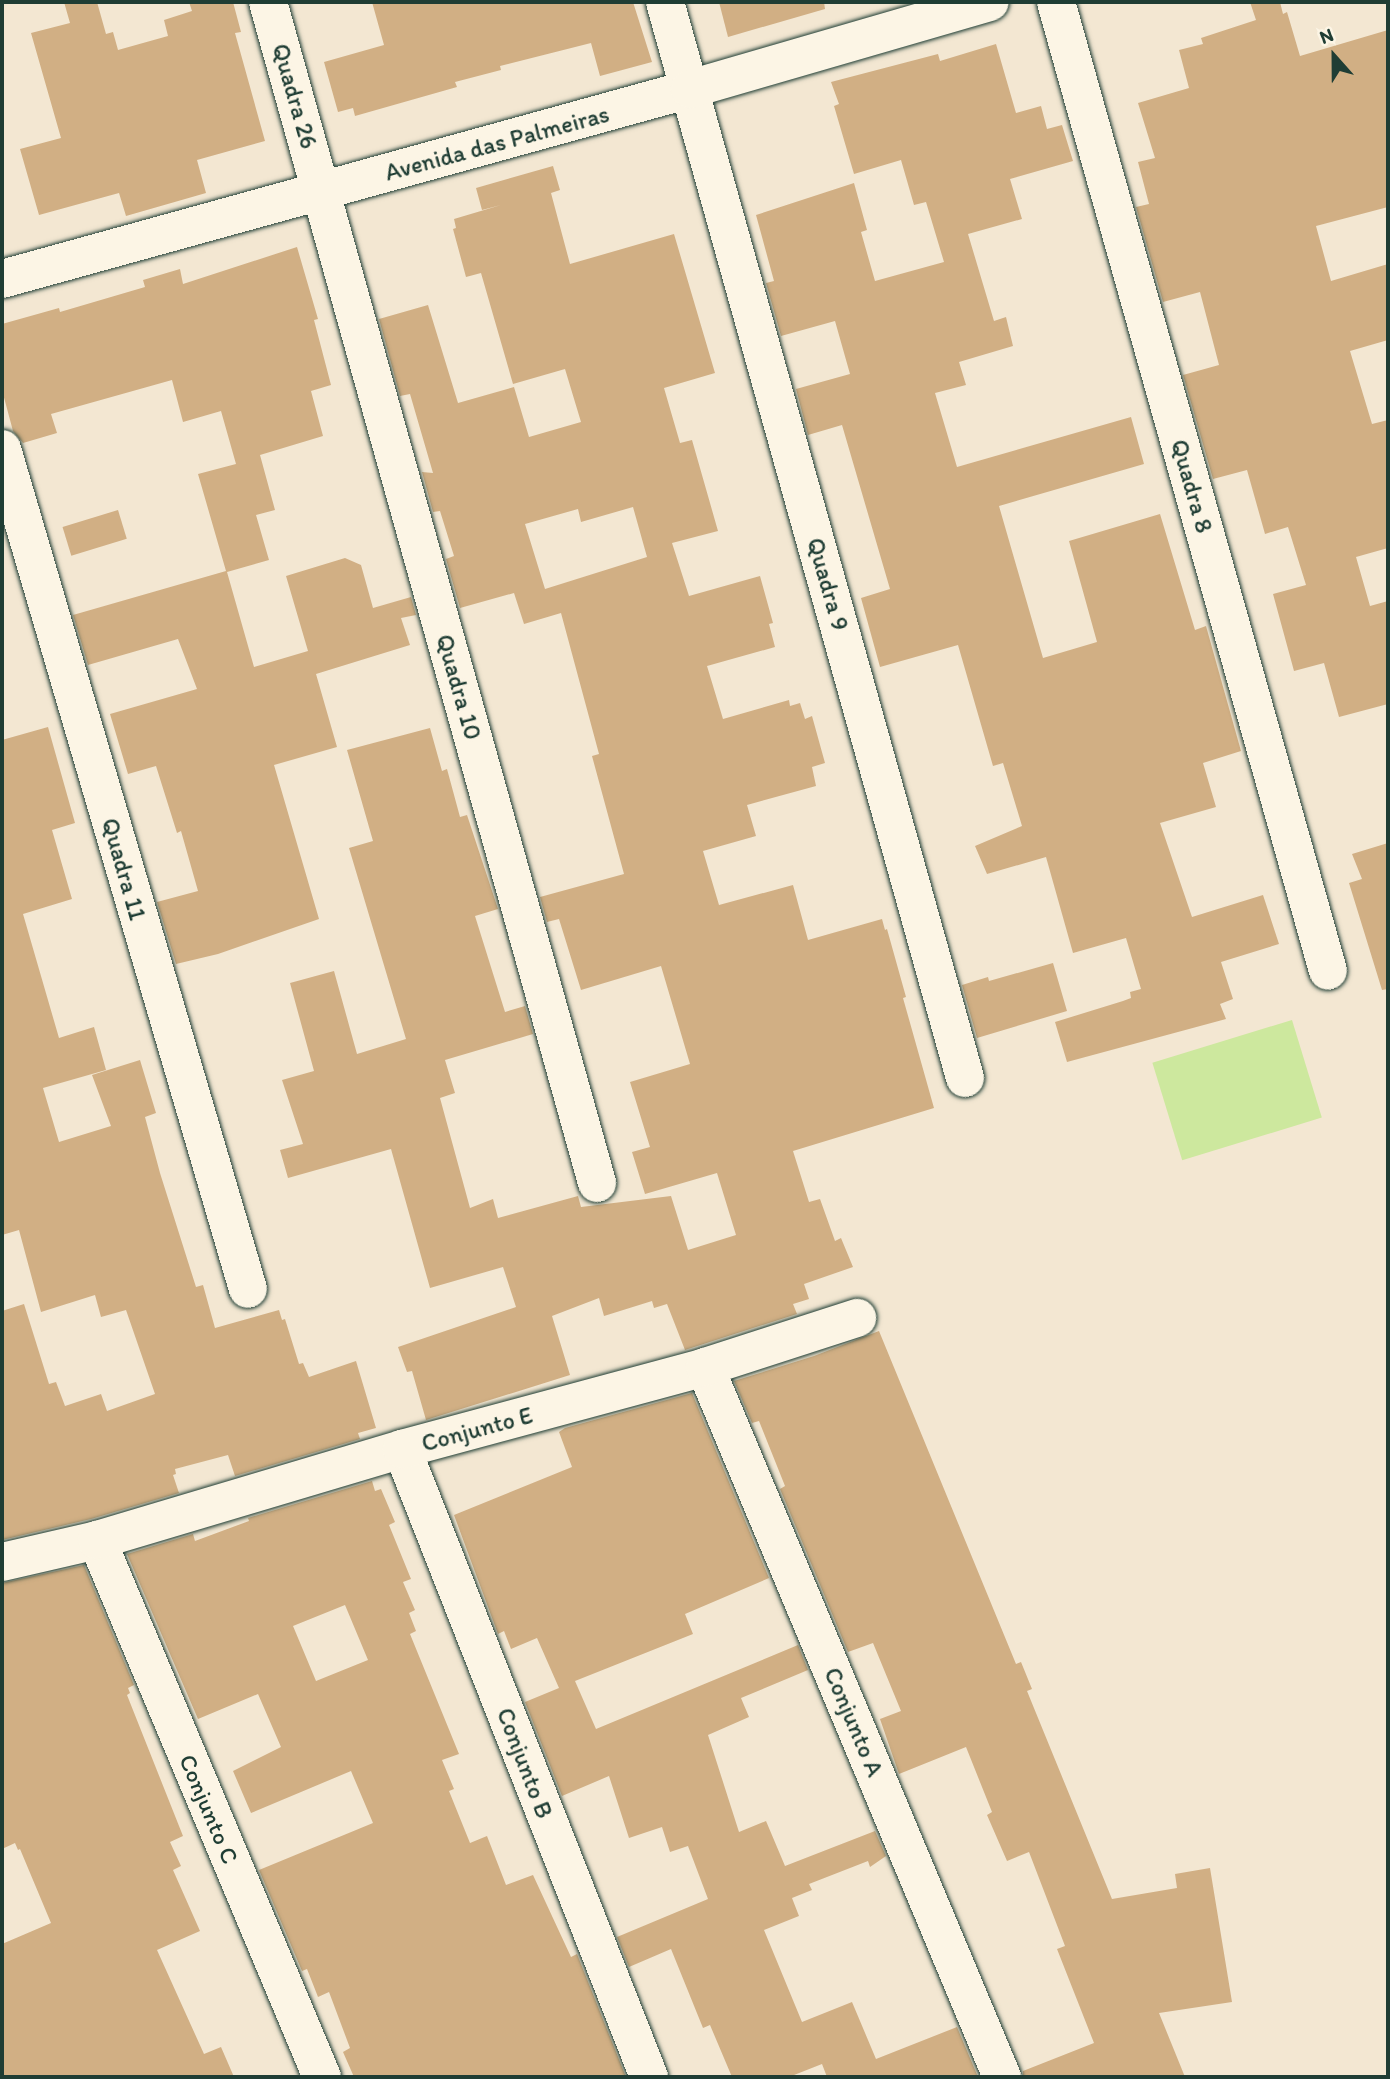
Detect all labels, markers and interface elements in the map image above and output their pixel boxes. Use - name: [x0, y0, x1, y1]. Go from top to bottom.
- north arrow: [1299, 21, 1369, 91]
- text: N: [1316, 23, 1336, 49]
- street label: Quadra 26: [266, 40, 324, 152]
- street label: Avenida das Palmeiras: [382, 99, 612, 187]
- street label: Quadra 8: [1165, 436, 1219, 536]
- street label: Quadra 9: [801, 534, 855, 634]
- street label: Quadra 10: [430, 631, 488, 743]
- street label: Quadra 11: [96, 815, 152, 923]
- street label: Conjunto E: [418, 1400, 536, 1458]
- street label: Conjunto A: [818, 1663, 890, 1781]
- street label: Conjunto B: [491, 1704, 559, 1822]
- street label: Conjunto C: [173, 1750, 245, 1868]

